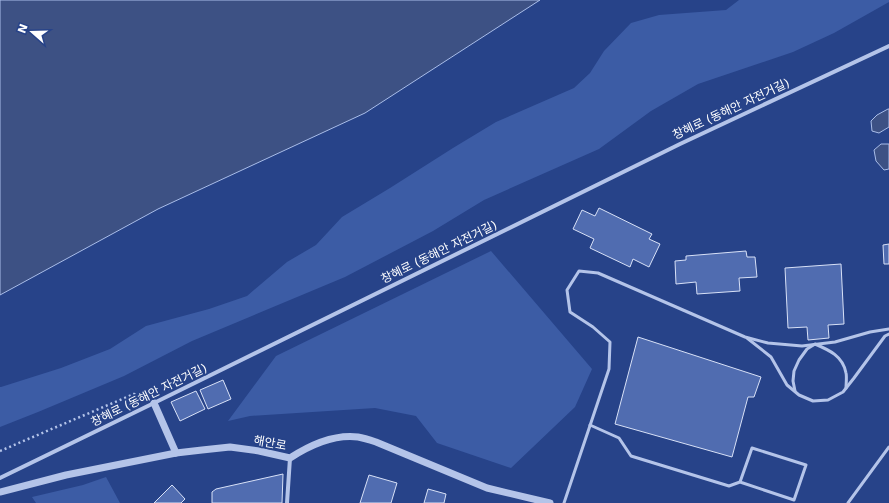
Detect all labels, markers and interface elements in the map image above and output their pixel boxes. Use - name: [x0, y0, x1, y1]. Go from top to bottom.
- north arrow: [12, 12, 52, 52]
- text: N: [15, 22, 31, 35]
- street label: 창혜로 (동해안 자전거길): [670, 76, 792, 142]
- street label: 창혜로 (동해안 자전거길): [379, 218, 499, 286]
- street label: 창혜로 (동해안 자전거길): [89, 361, 209, 429]
- street label: 해안로: [252, 433, 288, 453]

